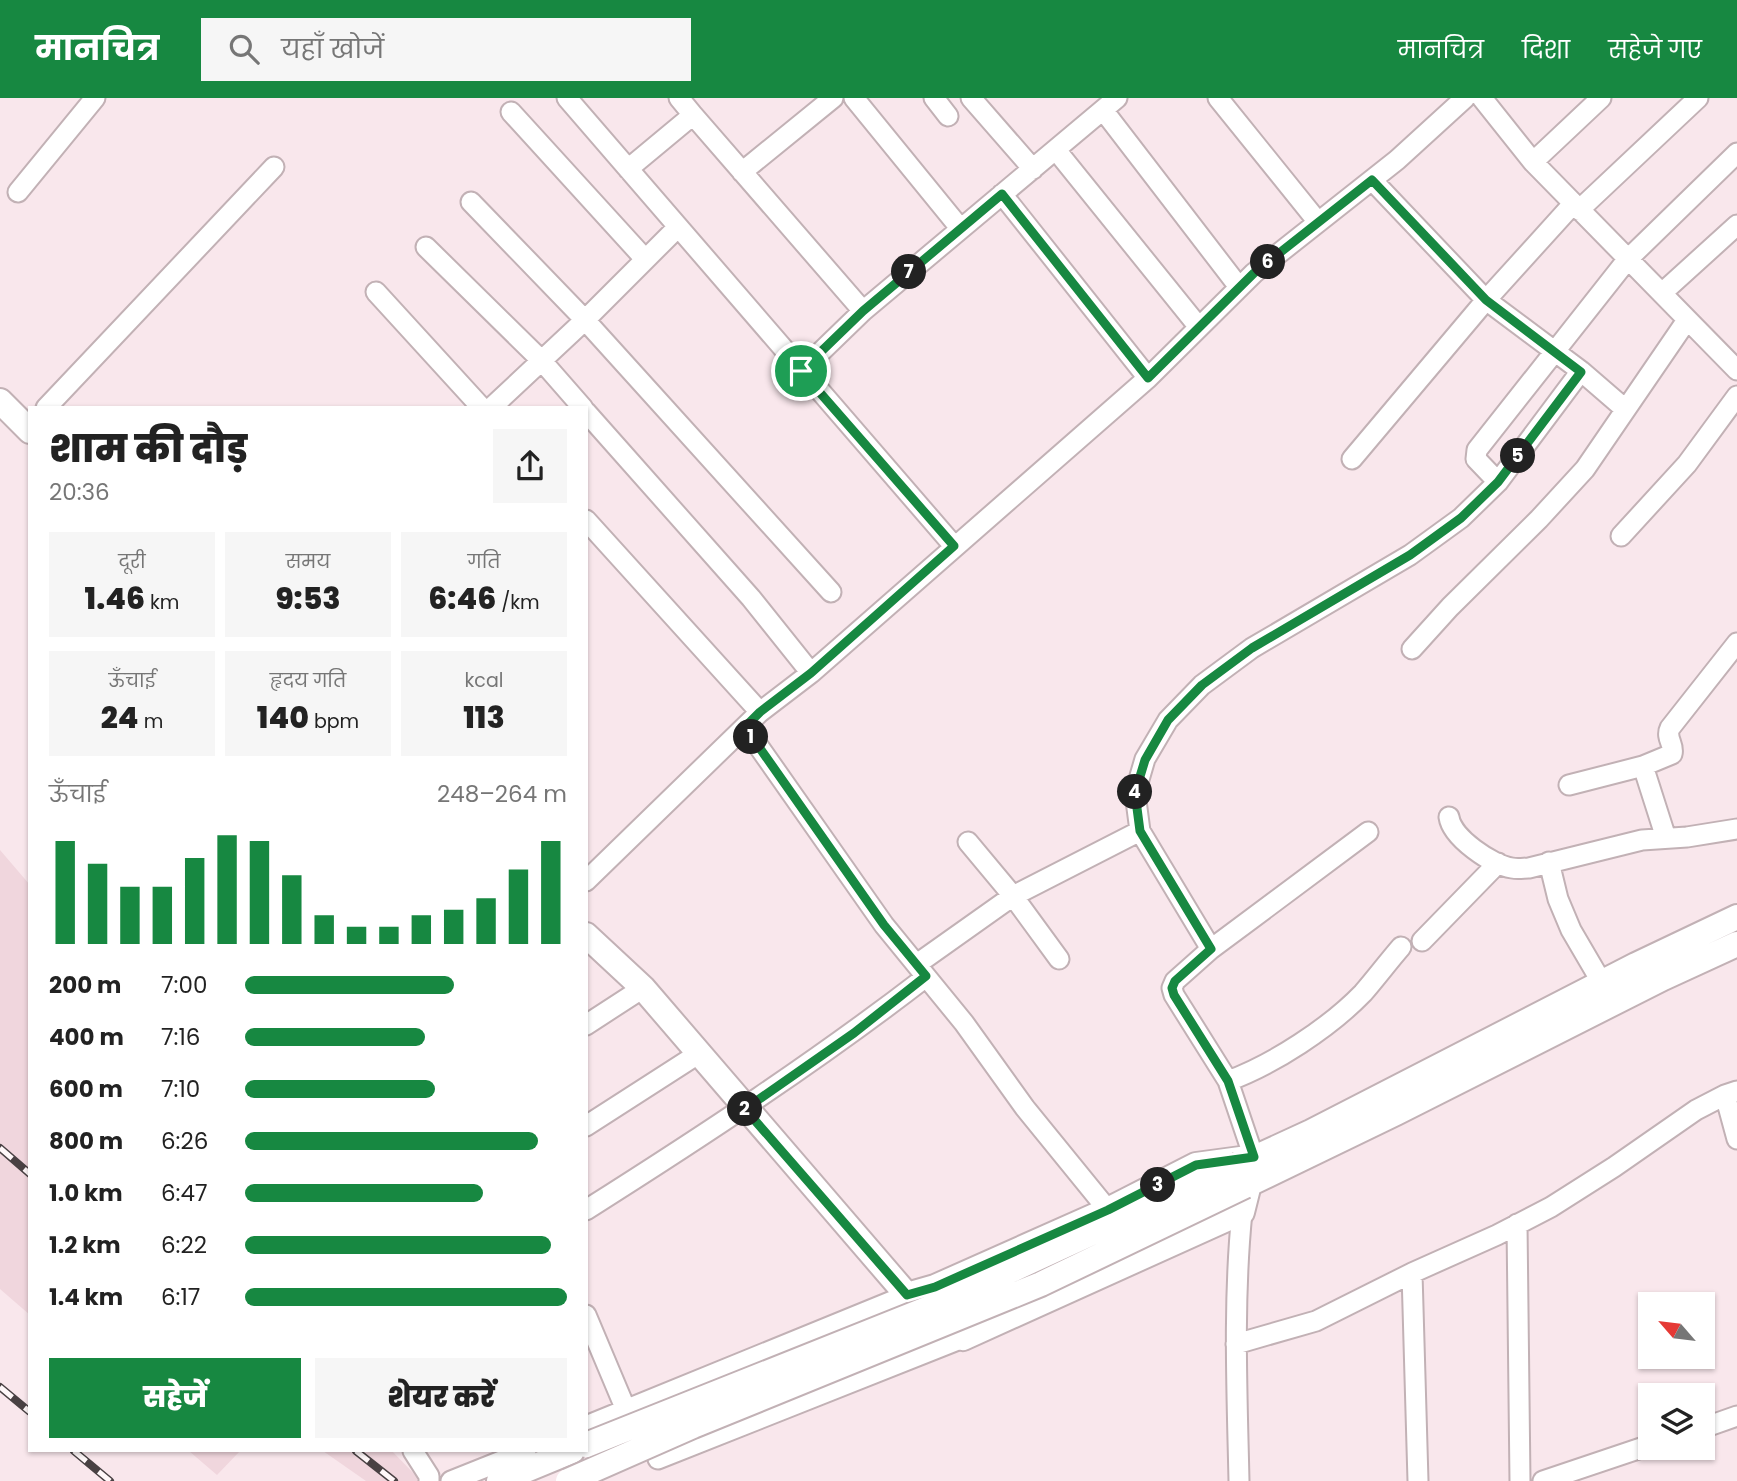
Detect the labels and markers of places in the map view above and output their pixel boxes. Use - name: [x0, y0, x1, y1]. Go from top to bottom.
- pin: 6: [1250, 244, 1286, 280]
- pin: 7: [892, 254, 926, 290]
- pin: [771, 341, 831, 401]
- pin: 5: [1500, 438, 1536, 474]
- pin: 1: [734, 720, 768, 754]
- pin: 4: [1118, 774, 1152, 810]
- pin: 2: [728, 1091, 762, 1126]
- pin: 3: [1140, 1168, 1176, 1202]

